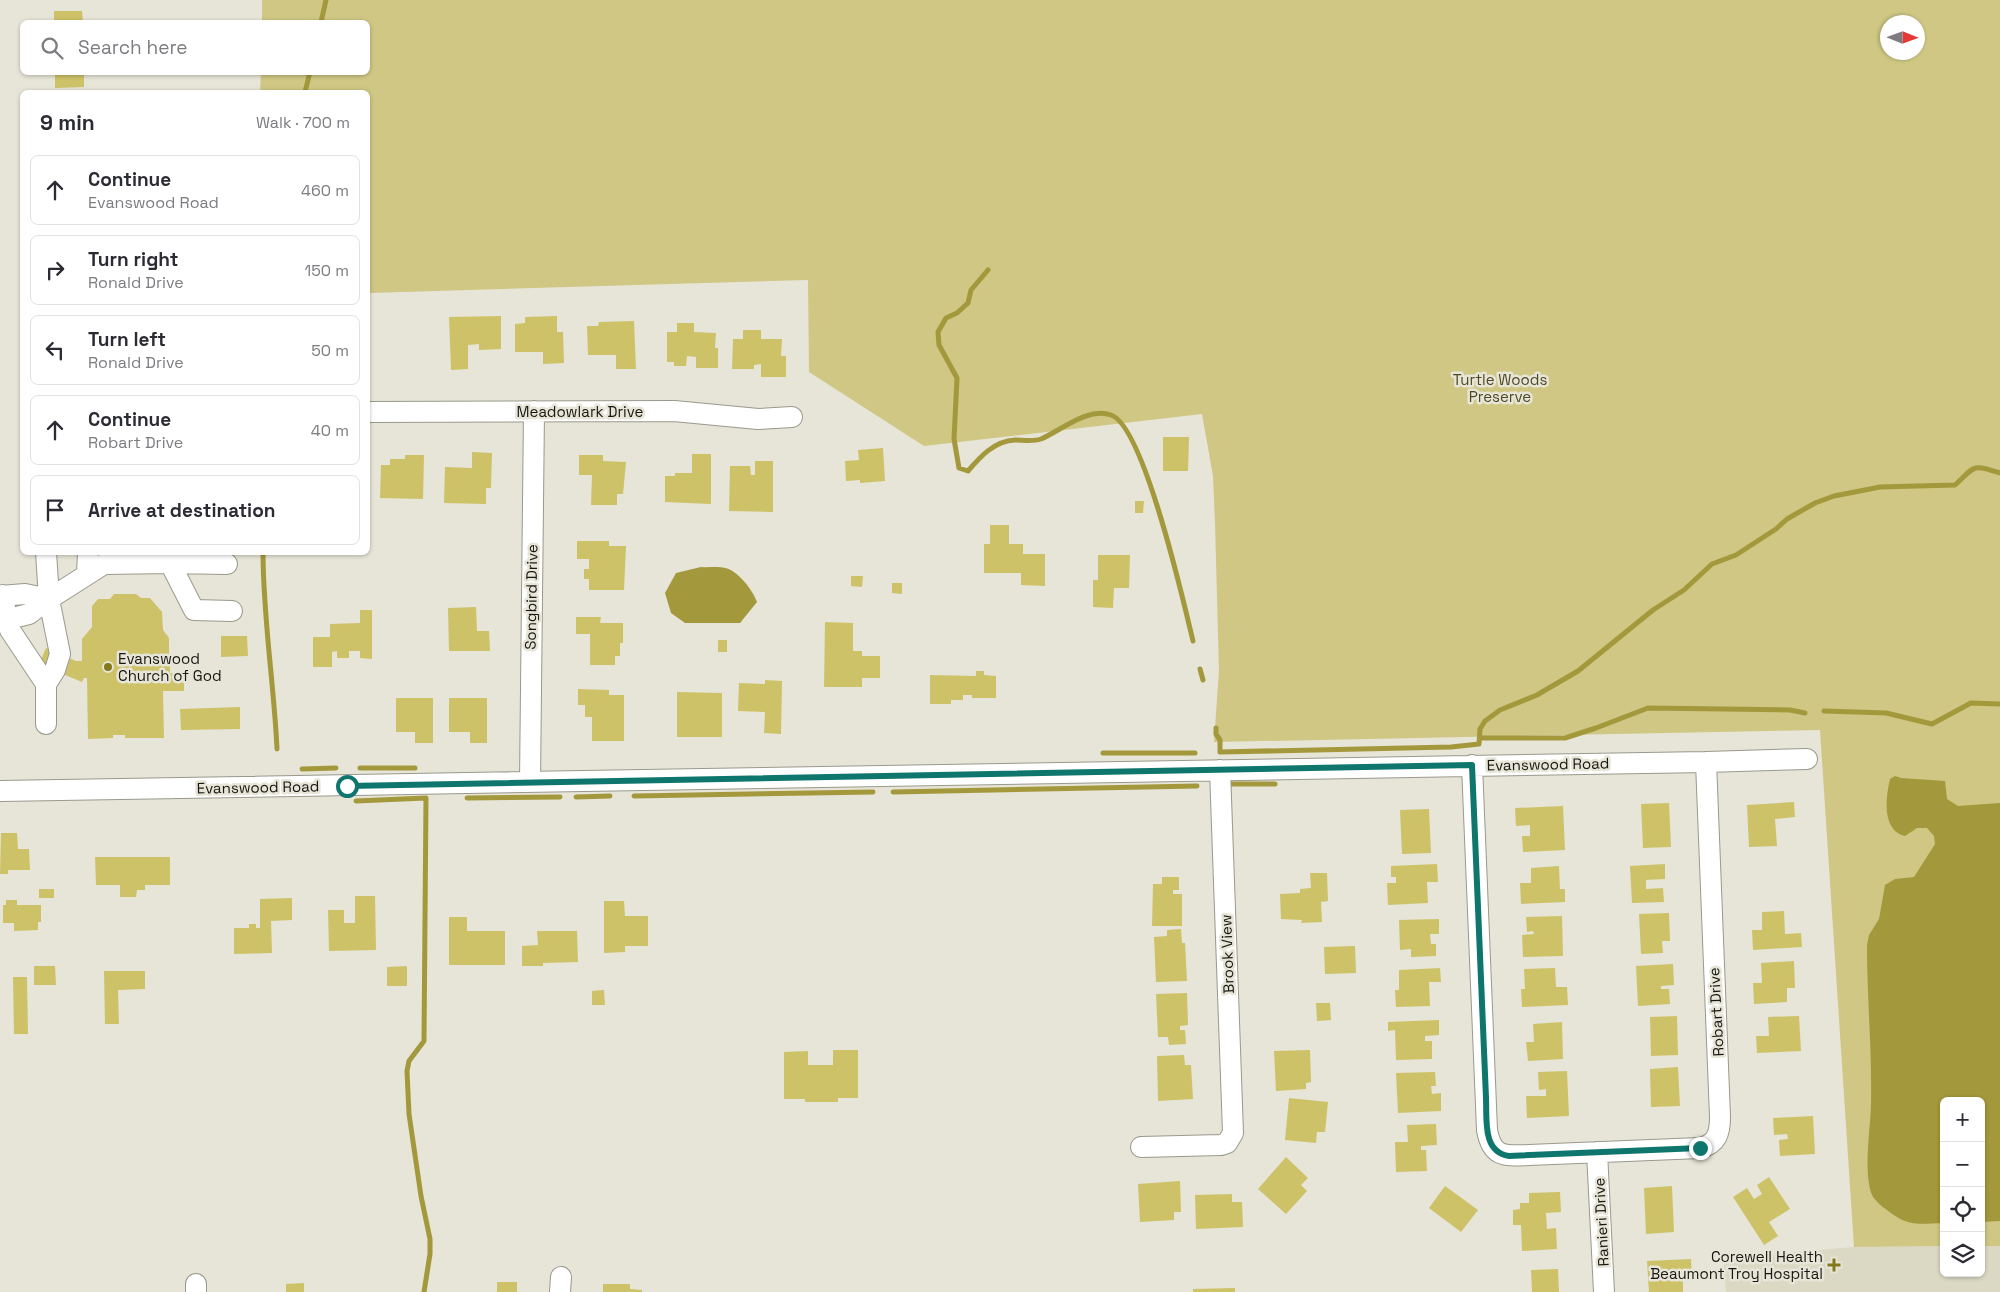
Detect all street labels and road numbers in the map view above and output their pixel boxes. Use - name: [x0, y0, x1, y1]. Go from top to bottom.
- street label: Meadowlark Drive: [517, 402, 644, 421]
- street label: Songbird Drive: [521, 544, 541, 650]
- street label: Evanswood Road: [1487, 753, 1609, 775]
- street label: Evanswood Road: [197, 776, 319, 798]
- street label: Brook View: [1216, 914, 1238, 994]
- street label: Robart Drive: [1704, 967, 1728, 1057]
- street label: Ranieri Drive: [1589, 1177, 1613, 1267]

